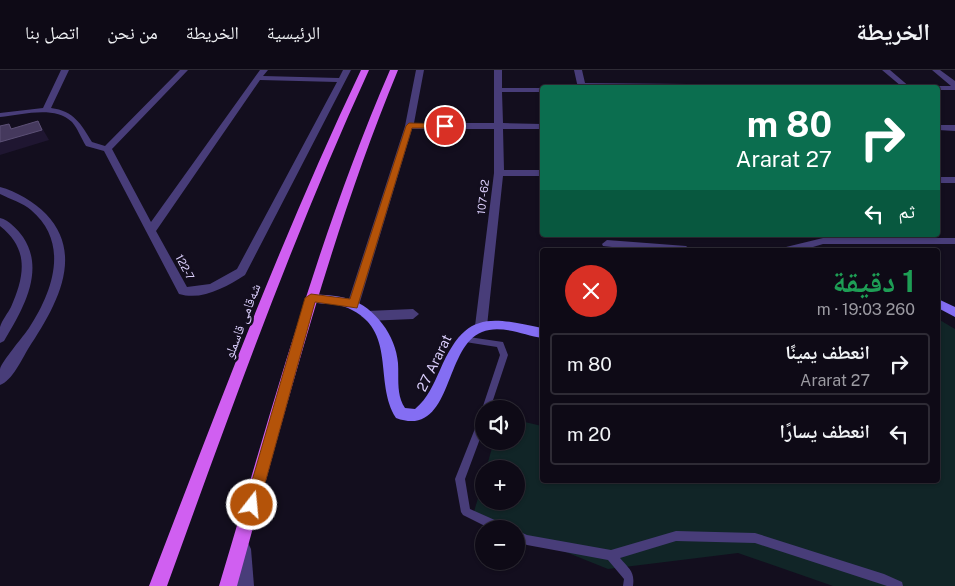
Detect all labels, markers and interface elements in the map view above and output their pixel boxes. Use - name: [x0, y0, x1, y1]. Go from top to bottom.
- text: الخريطة: [856, 17, 930, 45]
- text: اتصل بنا: [25, 22, 79, 43]
- text: من نحن: [107, 22, 158, 43]
- text: الخريطة: [186, 22, 239, 43]
- text: الرئيسية: [267, 22, 320, 43]
- text: 80 m: [747, 104, 832, 145]
- pin: [424, 105, 466, 147]
- icon: right: [850, 105, 915, 170]
- icon: arrive: [431, 112, 459, 140]
- text: 27 Ararat: [736, 146, 832, 172]
- street label: 107-62: [475, 178, 491, 215]
- icon: left: [860, 200, 888, 228]
- text: ثم: [898, 200, 915, 222]
- street label: 122-7: [173, 252, 197, 282]
- text: 1 دقيقة: [832, 263, 915, 299]
- button: close: [565, 265, 617, 317]
- street label: شەقامی قاسملو: [220, 281, 265, 361]
- text: 260 m · 19:03: [817, 300, 915, 319]
- street label: 27 Ararat: [413, 332, 455, 394]
- text: انعطف يمينًا: [785, 341, 870, 363]
- icon: right: [885, 350, 913, 378]
- text: 80 m: [567, 353, 612, 375]
- text: 27 Ararat: [800, 371, 870, 390]
- map controls: [475, 400, 525, 570]
- button: sound: [475, 400, 525, 450]
- text: انعطف يسارًا: [780, 420, 870, 442]
- icon: left: [885, 420, 913, 448]
- text: 20 m: [567, 423, 611, 445]
- button: +: [475, 460, 525, 510]
- position arrow: [225, 478, 277, 530]
- button: −: [475, 520, 525, 570]

